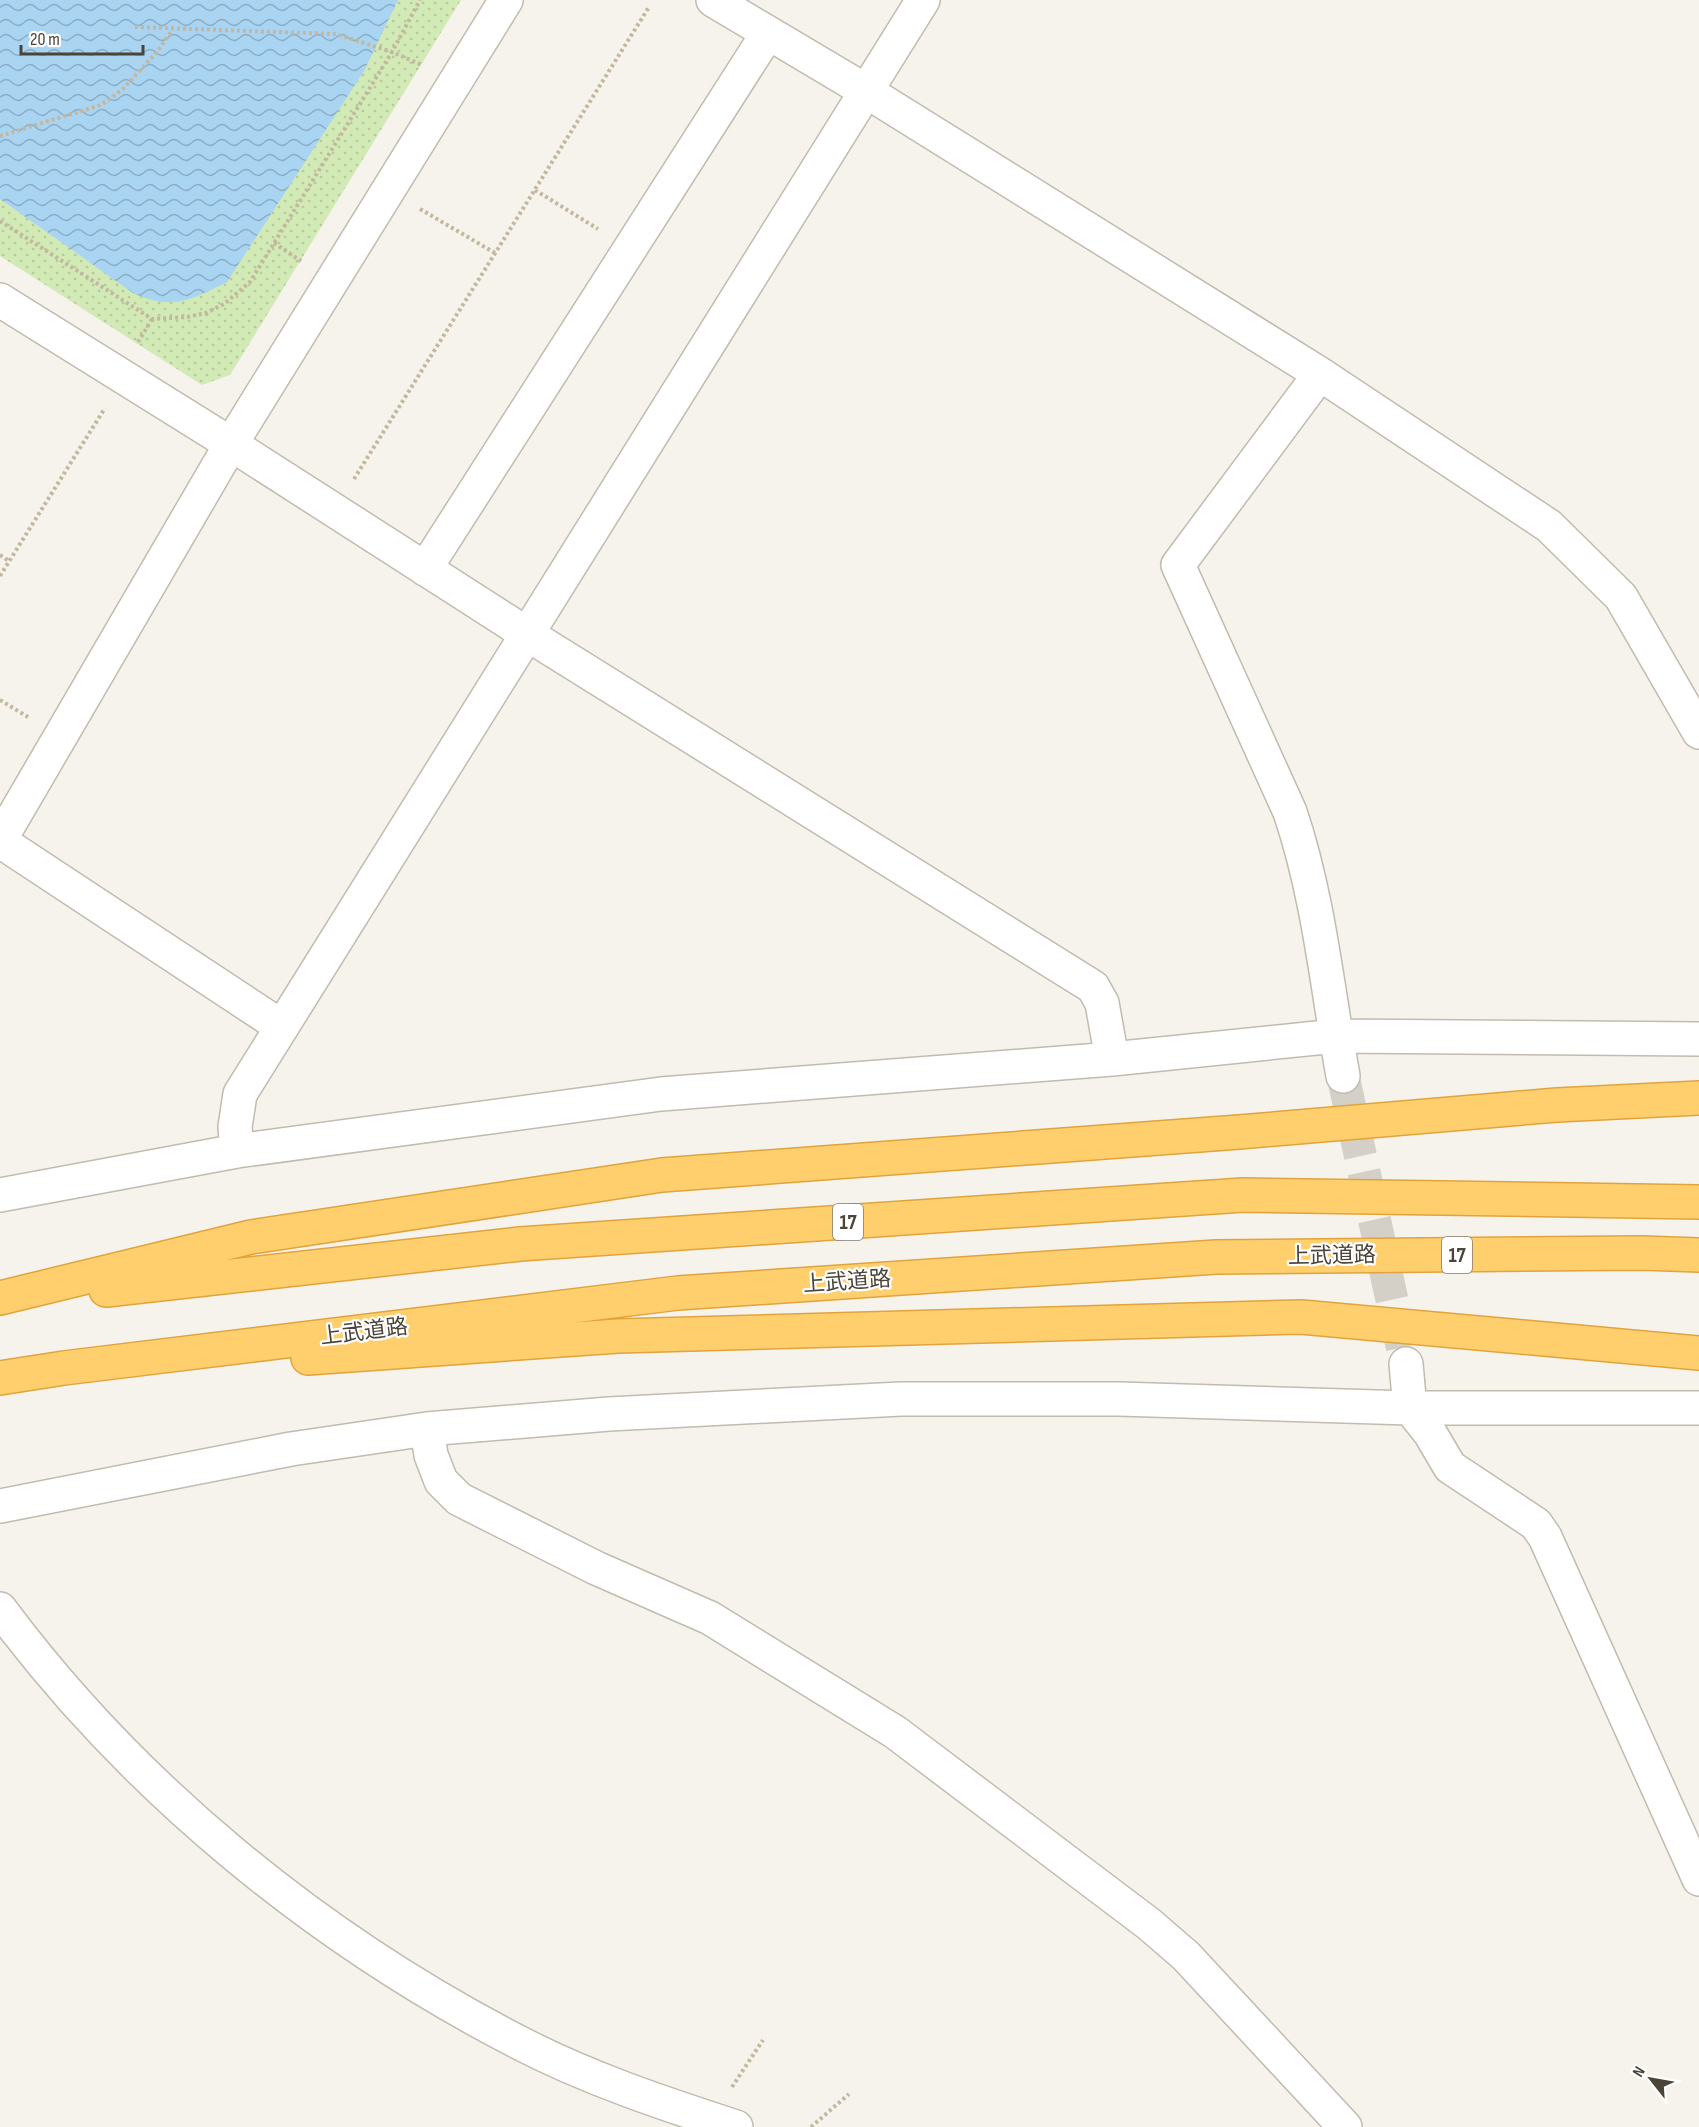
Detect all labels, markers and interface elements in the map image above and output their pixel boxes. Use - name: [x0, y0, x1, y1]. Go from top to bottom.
- scale bar: [21, 18, 142, 56]
- text: 20 m: [30, 29, 60, 50]
- road number: 17: [833, 1204, 863, 1240]
- road number: 17: [1442, 1237, 1472, 1273]
- street label: 上武道路: [1288, 1242, 1376, 1270]
- street label: 上武道路: [802, 1265, 892, 1299]
- street label: 上武道路: [319, 1313, 409, 1351]
- north arrow: [1621, 2049, 1681, 2109]
- text: N: [1629, 2063, 1650, 2081]

